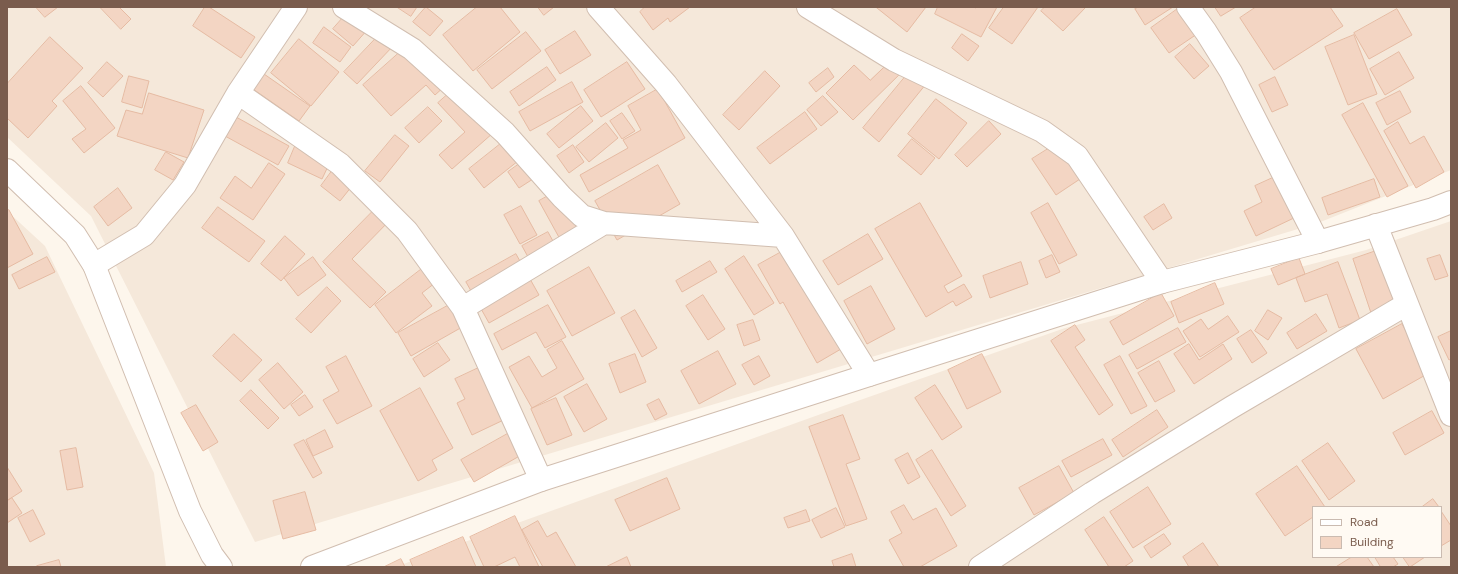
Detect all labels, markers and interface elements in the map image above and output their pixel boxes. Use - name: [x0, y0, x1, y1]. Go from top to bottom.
- legend: [1312, 506, 1442, 558]
- text: Road: [1350, 514, 1378, 530]
- text: Building: [1350, 534, 1394, 550]

